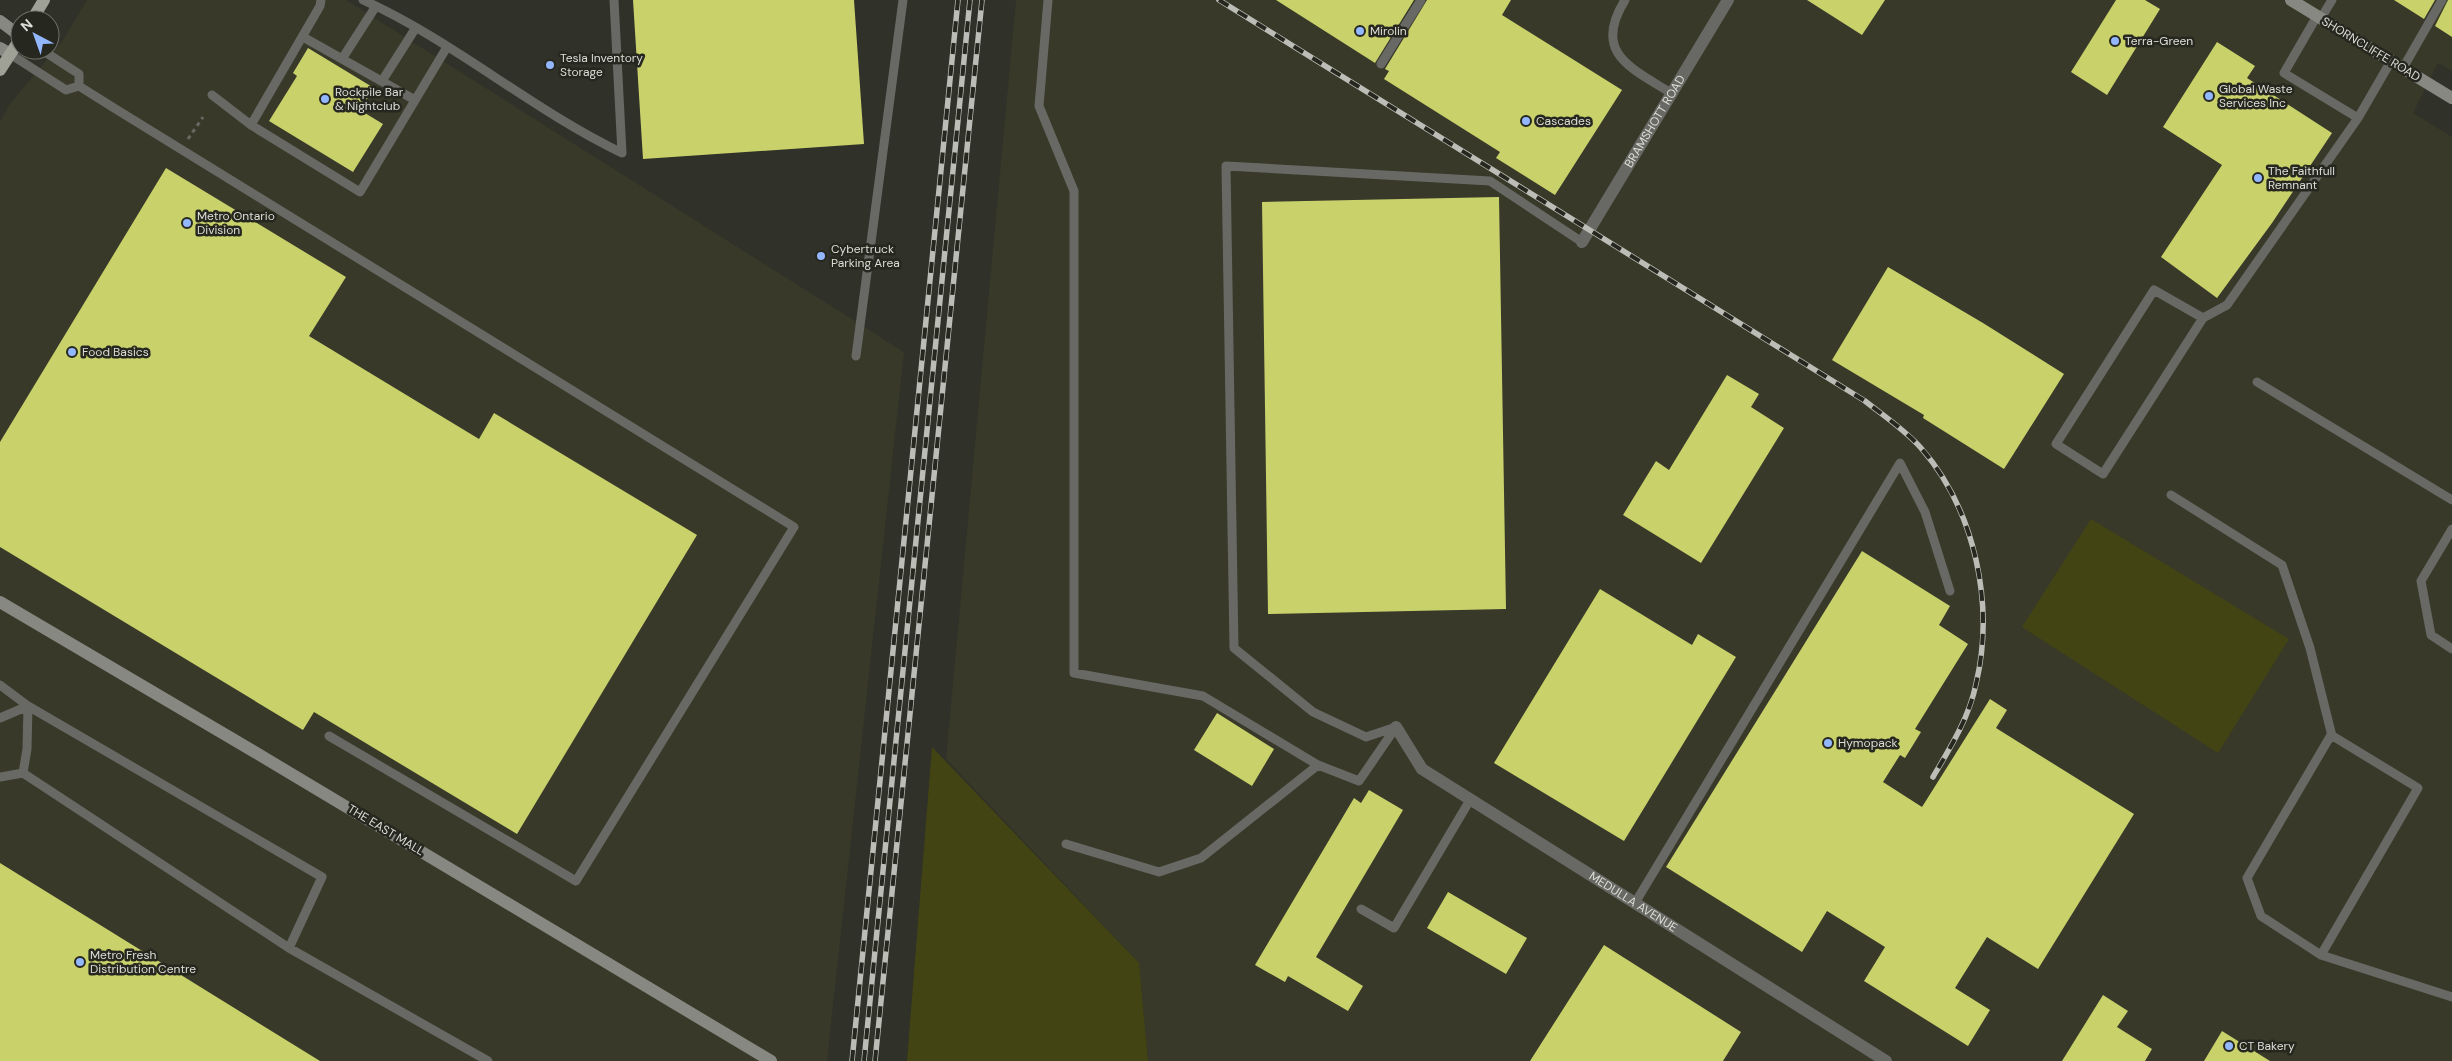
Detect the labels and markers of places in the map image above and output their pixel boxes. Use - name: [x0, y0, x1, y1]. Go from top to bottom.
- place label: Mirolin: [1370, 23, 1407, 39]
- marker: Mirolin: [1354, 25, 1366, 37]
- place label: Terra-Green: [2125, 33, 2193, 49]
- marker: Terra-Green: [2109, 35, 2121, 47]
- place label: Tesla Inventory Storage: [560, 50, 643, 80]
- marker: Tesla Inventory Storage: [544, 59, 556, 71]
- place label: Global Waste Services Inc: [2219, 81, 2293, 111]
- place label: Rockpile Bar & Nightclub: [335, 84, 404, 114]
- marker: Global Waste Services Inc: [2203, 90, 2215, 102]
- marker: Rockpile Bar & Nightclub: [319, 93, 331, 105]
- place label: Cascades: [1536, 113, 1591, 129]
- marker: Cascades: [1520, 115, 1532, 127]
- place label: The Faithfull Remnant: [2268, 163, 2335, 193]
- marker: The Faithfull Remnant: [2252, 172, 2264, 184]
- place label: Metro Ontario Division: [197, 208, 275, 238]
- marker: Metro Ontario Division: [181, 217, 193, 229]
- place label: Cybertruck Parking Area: [831, 241, 900, 271]
- marker: Cybertruck Parking Area: [815, 250, 827, 262]
- place label: Food Basics: [82, 344, 149, 360]
- marker: Food Basics: [66, 346, 78, 358]
- place label: Hymopack: [1838, 735, 1898, 751]
- marker: Hymopack: [1822, 737, 1834, 749]
- place label: Metro Fresh Distribution Centre: [90, 947, 196, 977]
- marker: Metro Fresh Distribution Centre: [74, 956, 86, 968]
- place label: CT Bakery: [2239, 1038, 2295, 1054]
- marker: CT Bakery: [2223, 1040, 2235, 1052]

